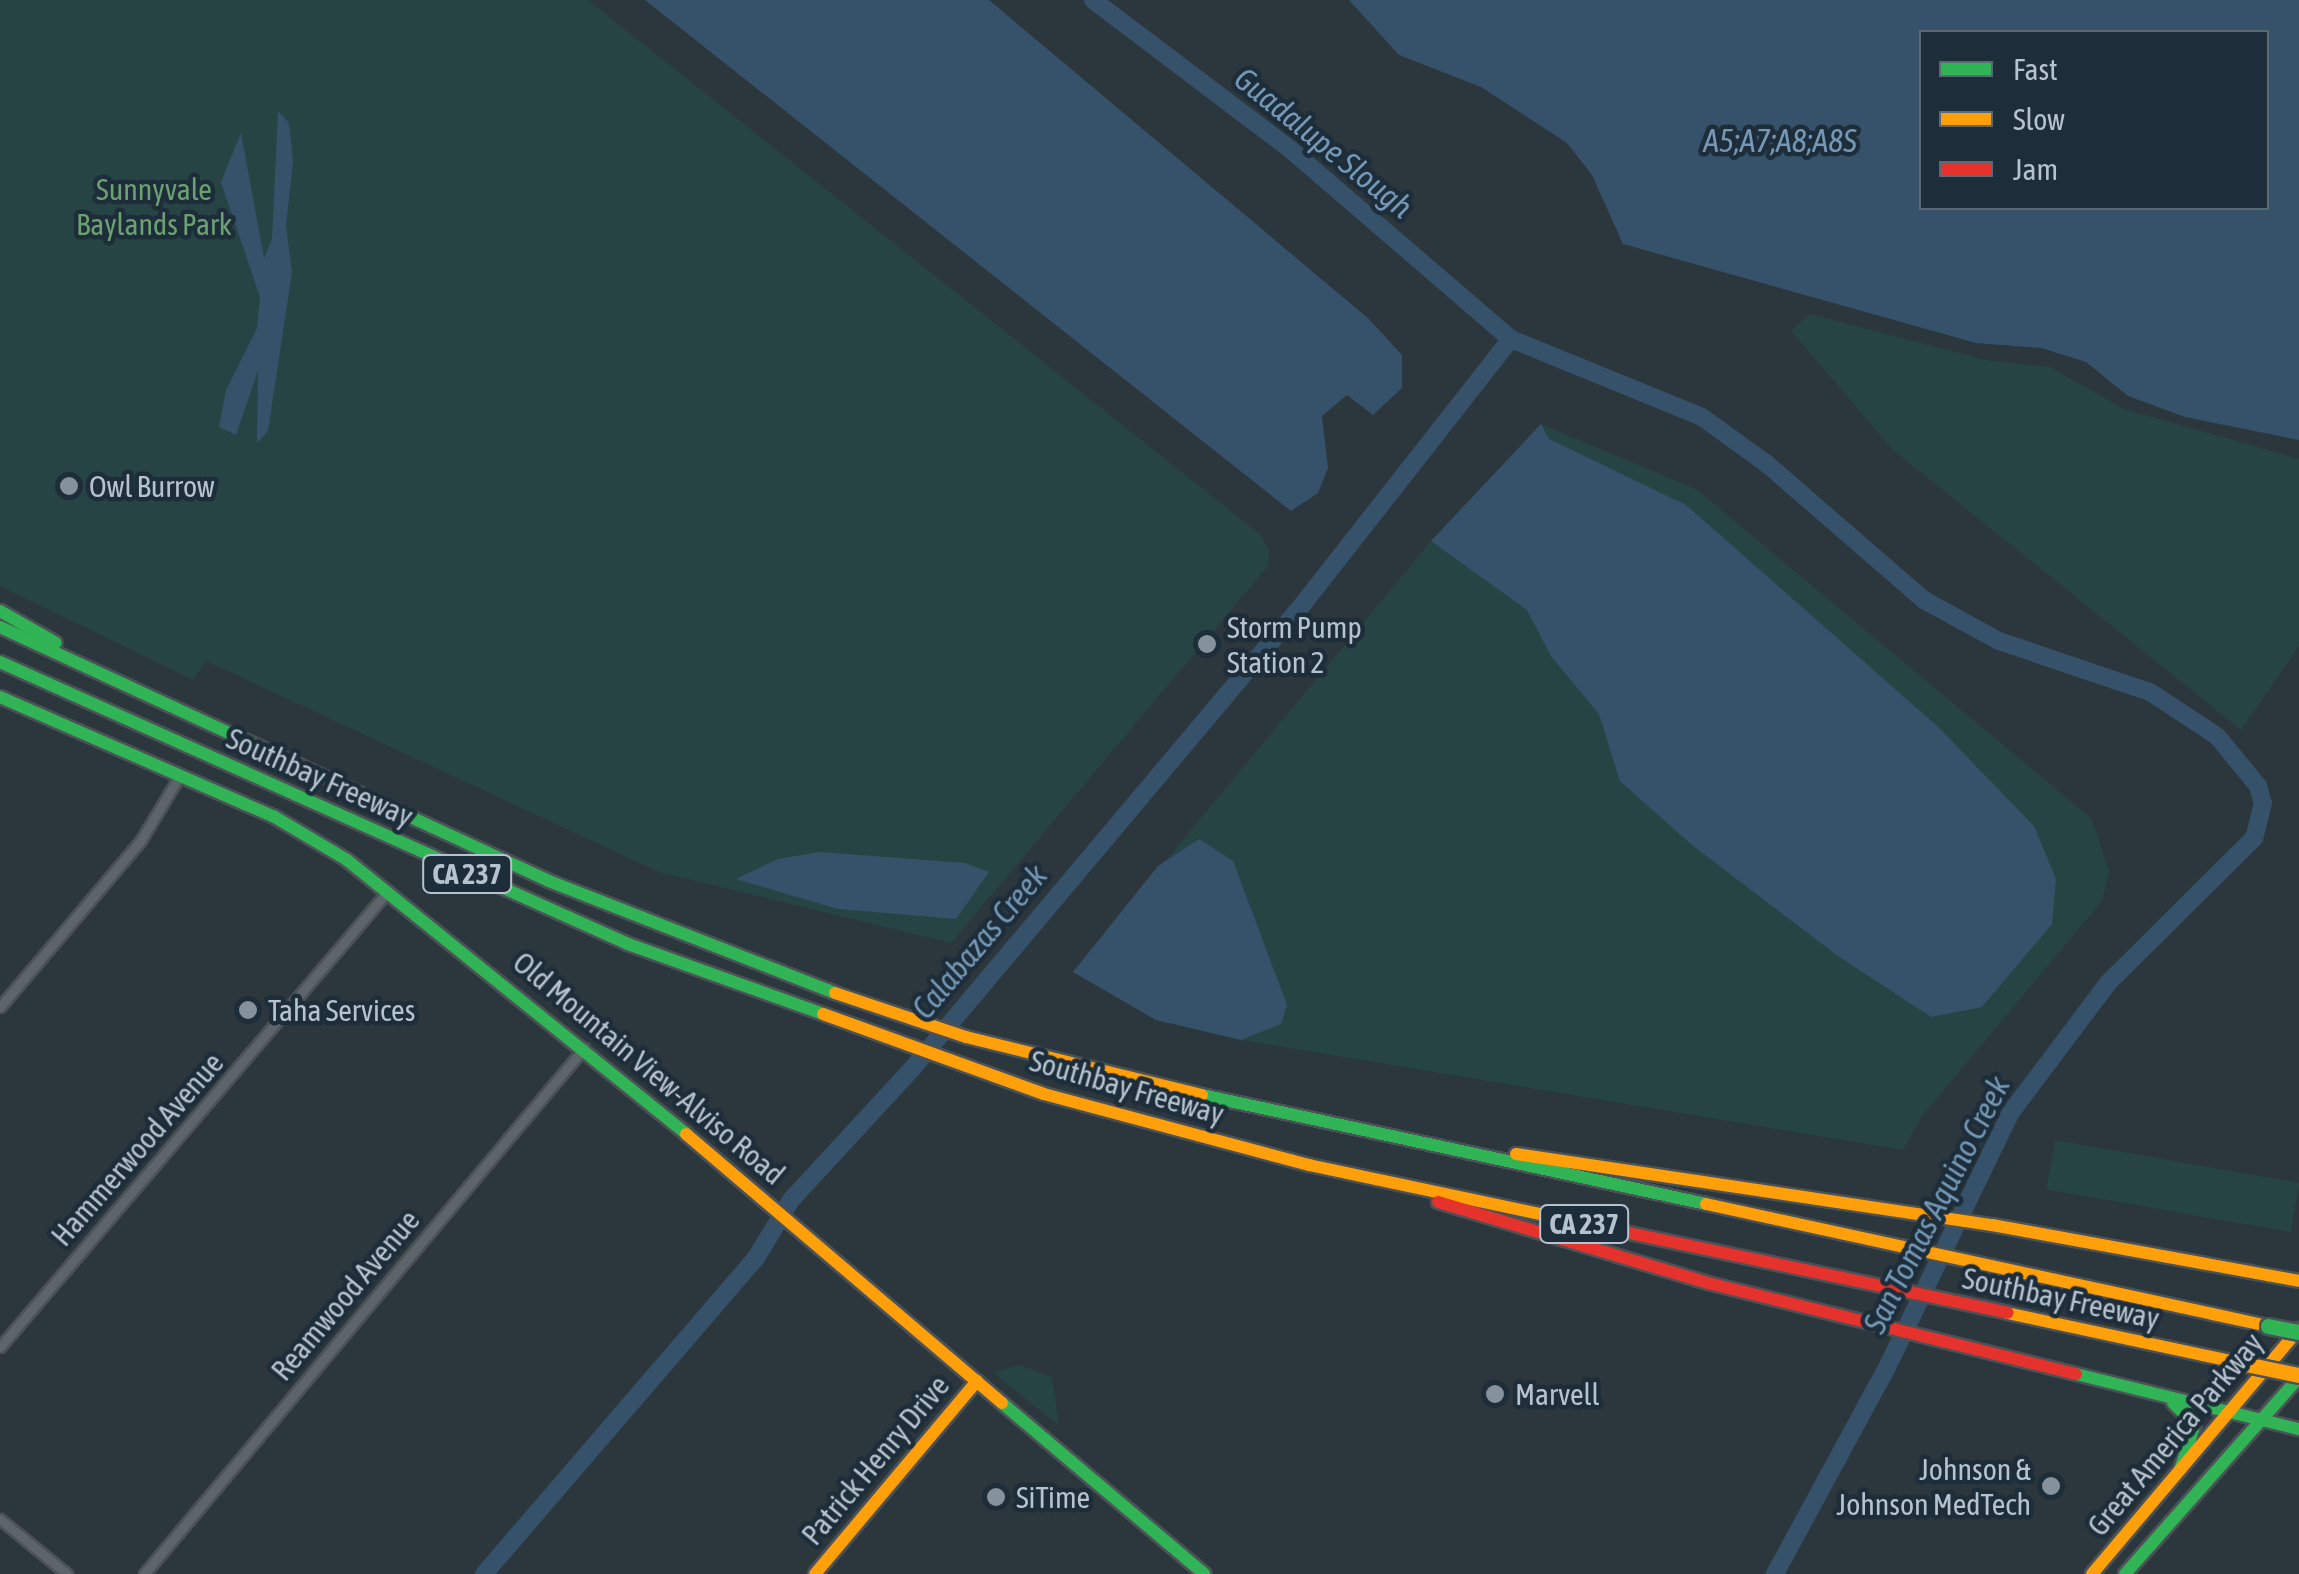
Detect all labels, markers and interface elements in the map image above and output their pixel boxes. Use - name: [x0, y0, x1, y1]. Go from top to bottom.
- legend: [1919, 30, 2269, 210]
- text: Fast: [2013, 52, 2058, 86]
- water label: Guadalupe Slough: [1226, 60, 1420, 226]
- text: Slow: [2013, 102, 2065, 136]
- water label: A5;A7;A8;A8S: [1703, 122, 1857, 160]
- text: Jam: [2013, 152, 2058, 186]
- park label: Sunnyvale Baylands Park: [76, 171, 232, 242]
- place label: Owl Burrow: [89, 468, 215, 504]
- marker: Owl Burrow: [58, 475, 80, 497]
- place label: Storm Pump Station 2: [1227, 609, 1362, 680]
- marker: Storm Pump Station 2: [1196, 633, 1218, 655]
- street label: Southbay Freeway: [221, 720, 419, 834]
- road number: CA 237: [422, 851, 512, 897]
- water label: Calabazas Creek: [904, 857, 1056, 1027]
- street label: Old Mountain View-Alviso Road: [506, 944, 792, 1192]
- place label: Taha Services: [268, 992, 415, 1028]
- marker: Taha Services: [237, 999, 259, 1021]
- street label: Southbay Freeway: [1026, 1042, 1228, 1132]
- street label: Hammerwood Avenue: [43, 1045, 231, 1253]
- water label: San Tomas Aquino Creek: [1856, 1070, 2018, 1340]
- road number: CA 237: [1539, 1201, 1629, 1247]
- street label: Reamwood Avenue: [263, 1202, 427, 1388]
- street label: Southbay Freeway: [1959, 1260, 2163, 1336]
- street label: Great America Parkway: [2080, 1325, 2270, 1543]
- street label: Patrick Henry Drive: [794, 1368, 956, 1552]
- place label: Marvell: [1515, 1376, 1599, 1412]
- marker: Marvell: [1484, 1383, 1506, 1405]
- place label: Johnson & Johnson MedTech: [1837, 1451, 2031, 1522]
- marker: Johnson & Johnson MedTech: [2040, 1475, 2062, 1497]
- place label: SiTime: [1016, 1479, 1090, 1515]
- marker: SiTime: [985, 1486, 1007, 1508]

